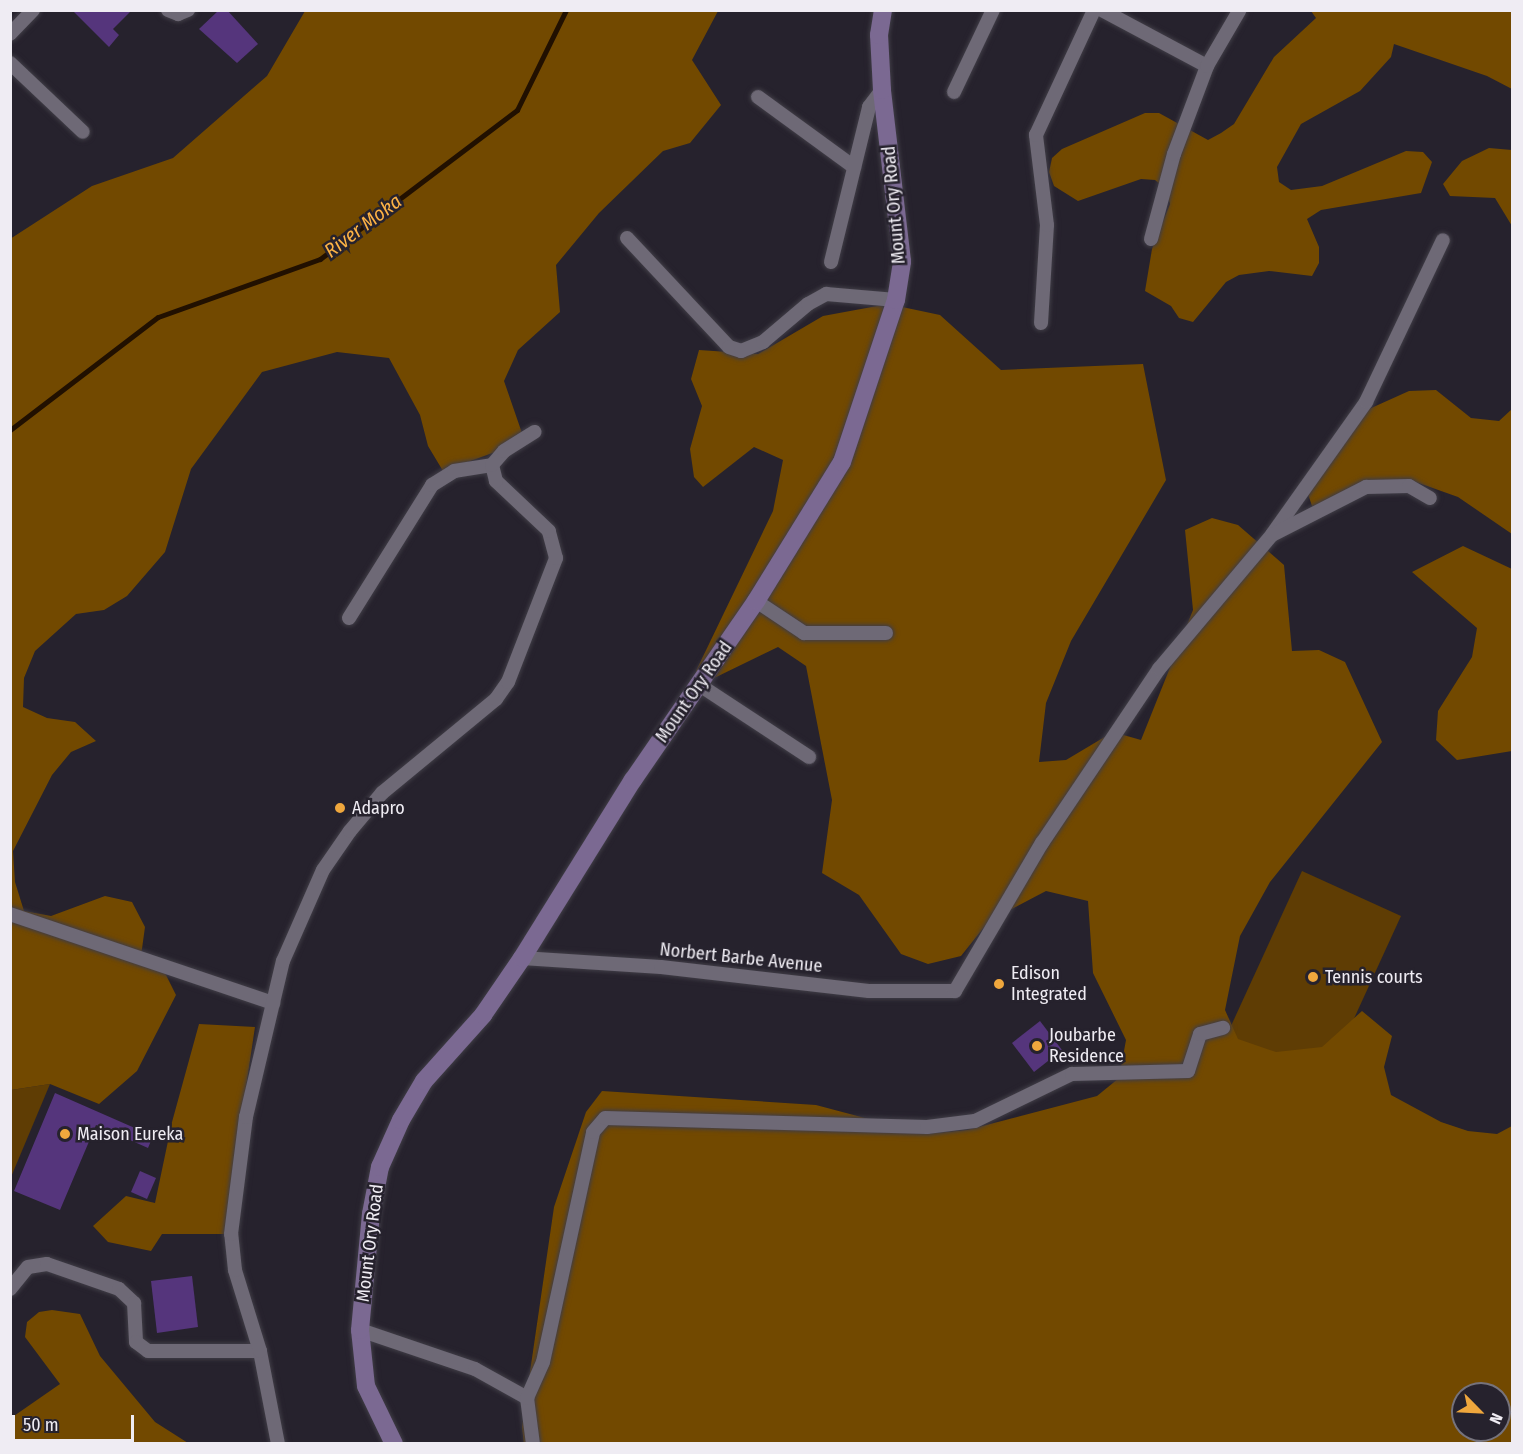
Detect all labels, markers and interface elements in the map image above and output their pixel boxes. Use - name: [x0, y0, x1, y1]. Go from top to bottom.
- street label: Mount Ory Road: [878, 145, 910, 265]
- water label: River Moka: [320, 189, 406, 263]
- street label: Mount Ory Road: [651, 637, 737, 747]
- place label: Adapro: [352, 797, 405, 819]
- marker: Adapro: [333, 801, 347, 815]
- street label: Norbert Barbe Avenue: [659, 939, 823, 977]
- place label: Edison Integrated: [1011, 963, 1087, 1006]
- place label: Tennis courts: [1325, 966, 1423, 988]
- marker: Tennis courts: [1306, 970, 1320, 984]
- marker: Edison Integrated: [992, 977, 1006, 991]
- place label: Joubarbe Residence: [1049, 1025, 1124, 1068]
- marker: Joubarbe Residence: [1030, 1039, 1044, 1053]
- place label: Maison Eureka: [77, 1123, 183, 1145]
- marker: Maison Eureka: [58, 1127, 72, 1141]
- street label: Mount Ory Road: [352, 1183, 388, 1303]
- north arrow: [1451, 1382, 1511, 1442]
- scale bar: [15, 1403, 136, 1441]
- text: N: [1485, 1410, 1507, 1427]
- text: 50 m: [23, 1414, 59, 1436]

